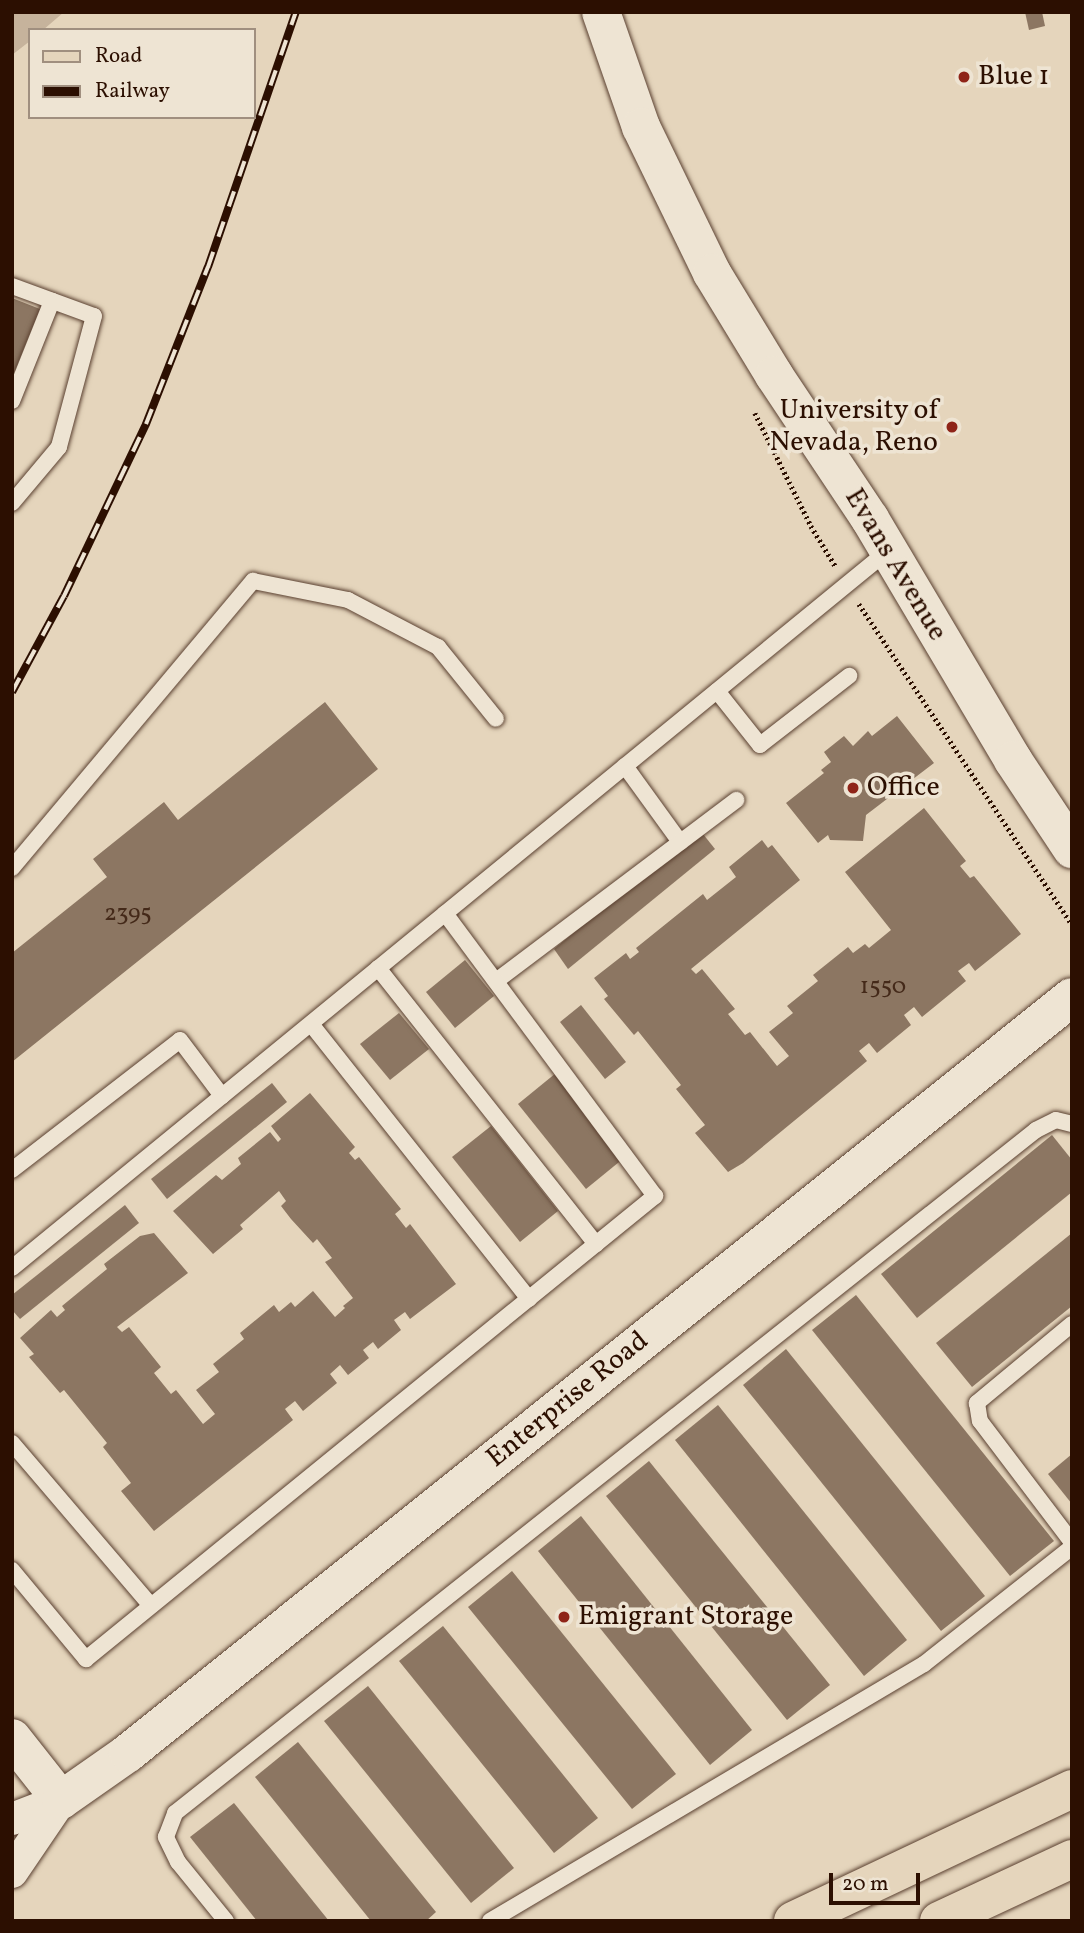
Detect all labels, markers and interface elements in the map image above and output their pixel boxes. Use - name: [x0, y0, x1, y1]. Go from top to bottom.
- legend: [28, 28, 256, 119]
- text: Road: [95, 42, 142, 71]
- place label: Blue 1: [978, 60, 1049, 94]
- marker: Blue 1: [956, 69, 972, 85]
- text: Railway: [95, 77, 170, 106]
- place label: University of Nevada, Reno: [769, 394, 938, 460]
- marker: University of Nevada, Reno: [944, 419, 960, 435]
- street label: Evans Avenue: [836, 483, 954, 647]
- place label: Office: [867, 771, 940, 805]
- marker: Office: [845, 780, 861, 796]
- house number: 2395: [104, 901, 152, 929]
- house number: 1550: [860, 974, 906, 1002]
- street label: Enterprise Road: [480, 1325, 656, 1475]
- place label: Emigrant Storage: [578, 1600, 793, 1634]
- marker: Emigrant Storage: [556, 1609, 572, 1625]
- scale bar: [832, 1860, 923, 1904]
- text: 20 m: [842, 1870, 888, 1899]

